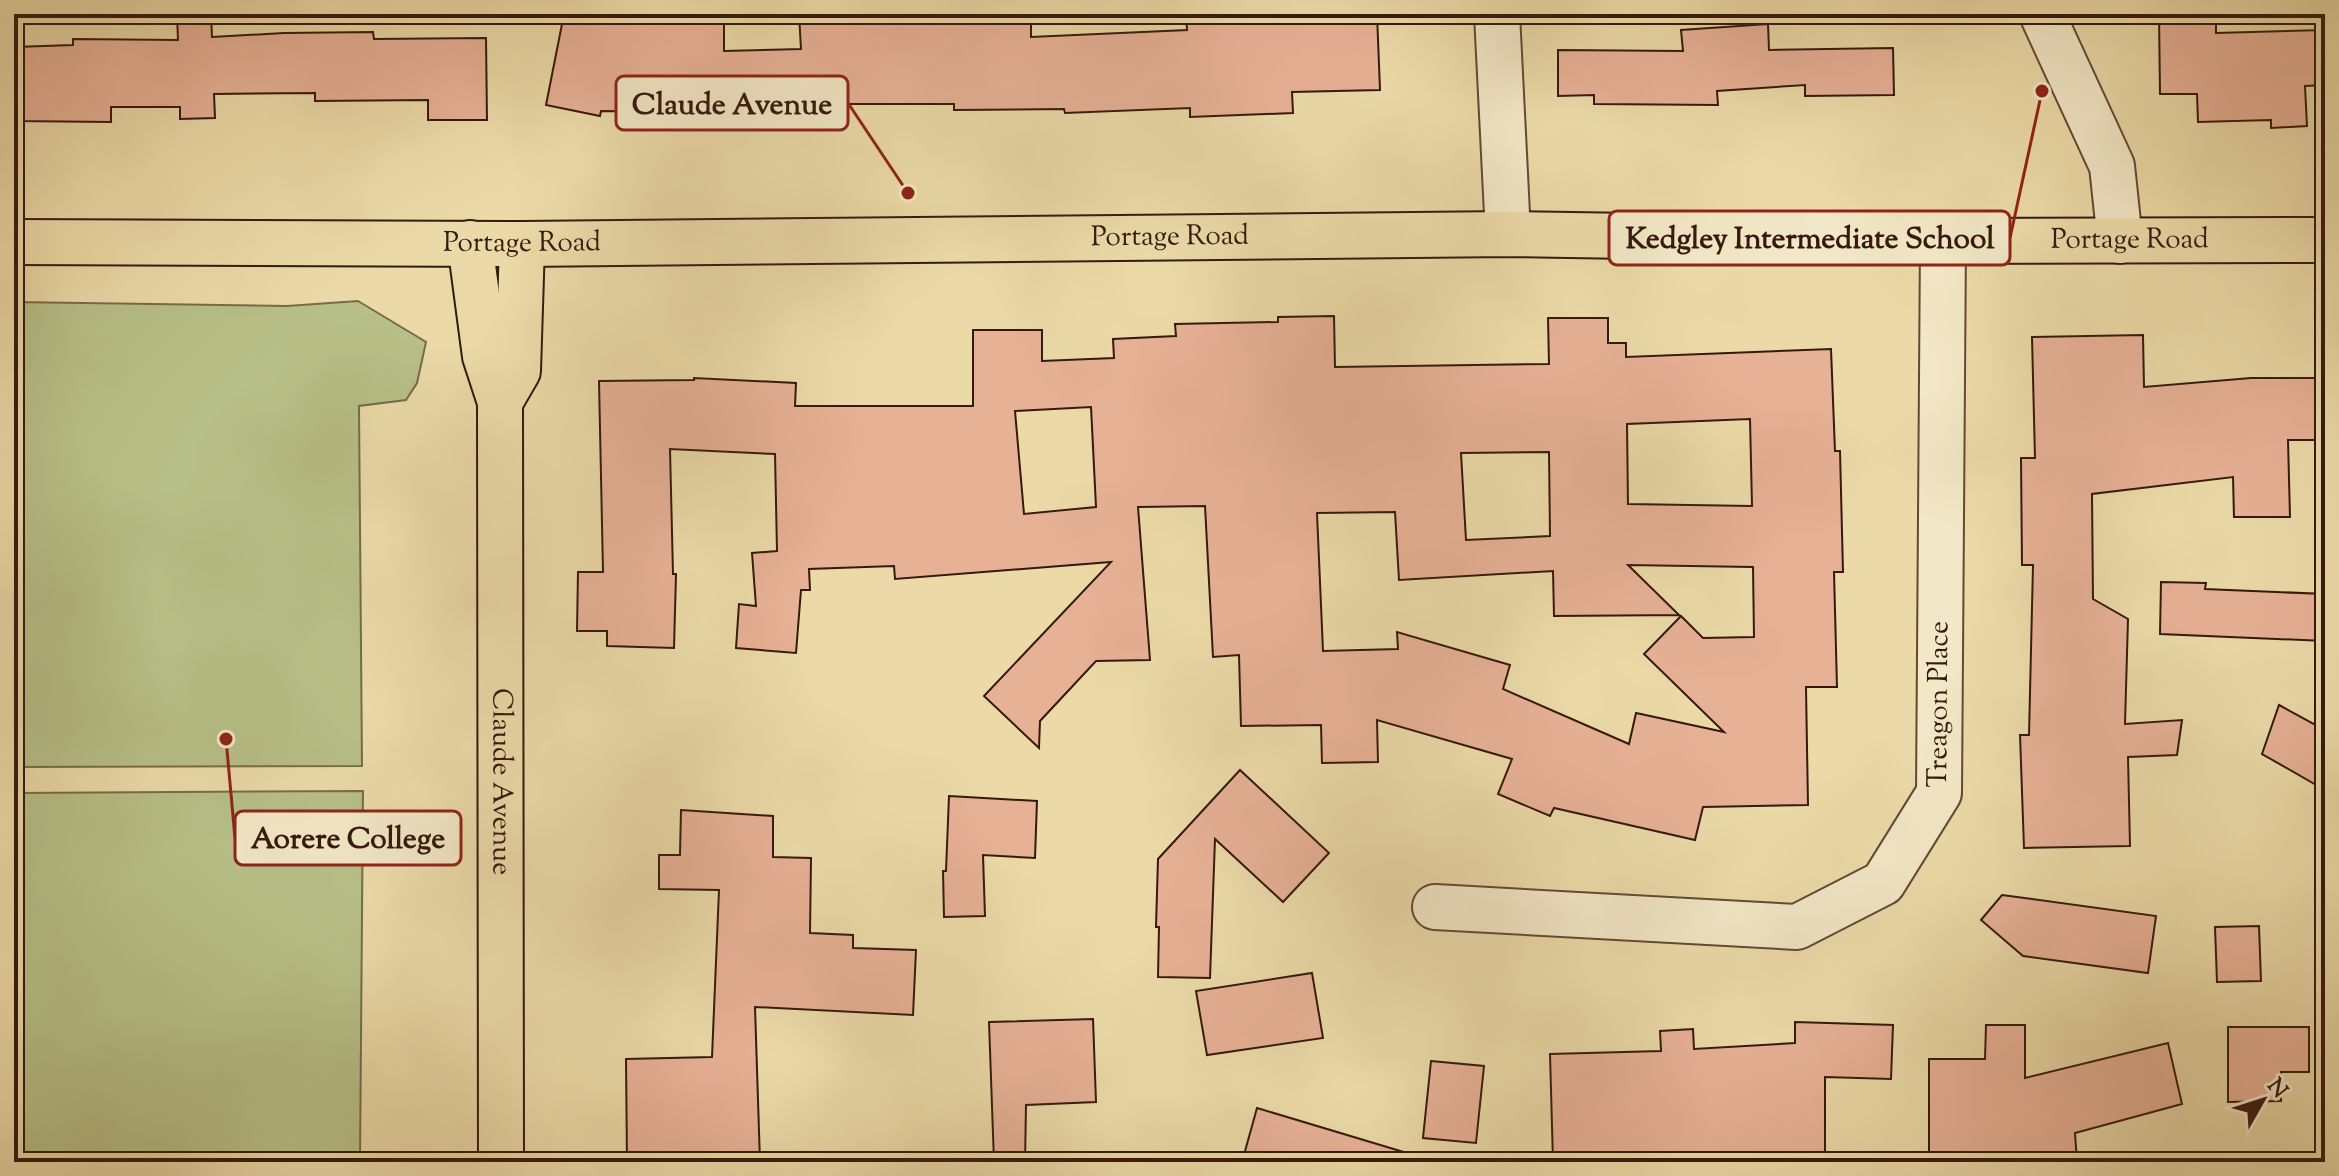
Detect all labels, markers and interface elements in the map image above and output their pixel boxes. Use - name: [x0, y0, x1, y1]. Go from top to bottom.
- callout: Claude Avenue: [616, 76, 848, 130]
- text: Claude Avenue: [632, 85, 832, 128]
- callout: Kedgley Intermediate School: [1609, 211, 2010, 265]
- street label: Portage Road: [1091, 217, 1249, 258]
- text: Kedgley Intermediate School: [1625, 219, 1995, 262]
- street label: Portage Road: [2051, 220, 2209, 261]
- street label: Portage Road: [443, 223, 601, 264]
- street label: Treagon Place: [1919, 621, 1960, 788]
- street label: Claude Avenue: [480, 688, 521, 875]
- callout: Aorere College: [235, 811, 461, 865]
- text: Aorere College: [251, 819, 445, 862]
- north arrow: [2223, 1060, 2303, 1140]
- text: N: [2258, 1072, 2294, 1107]

